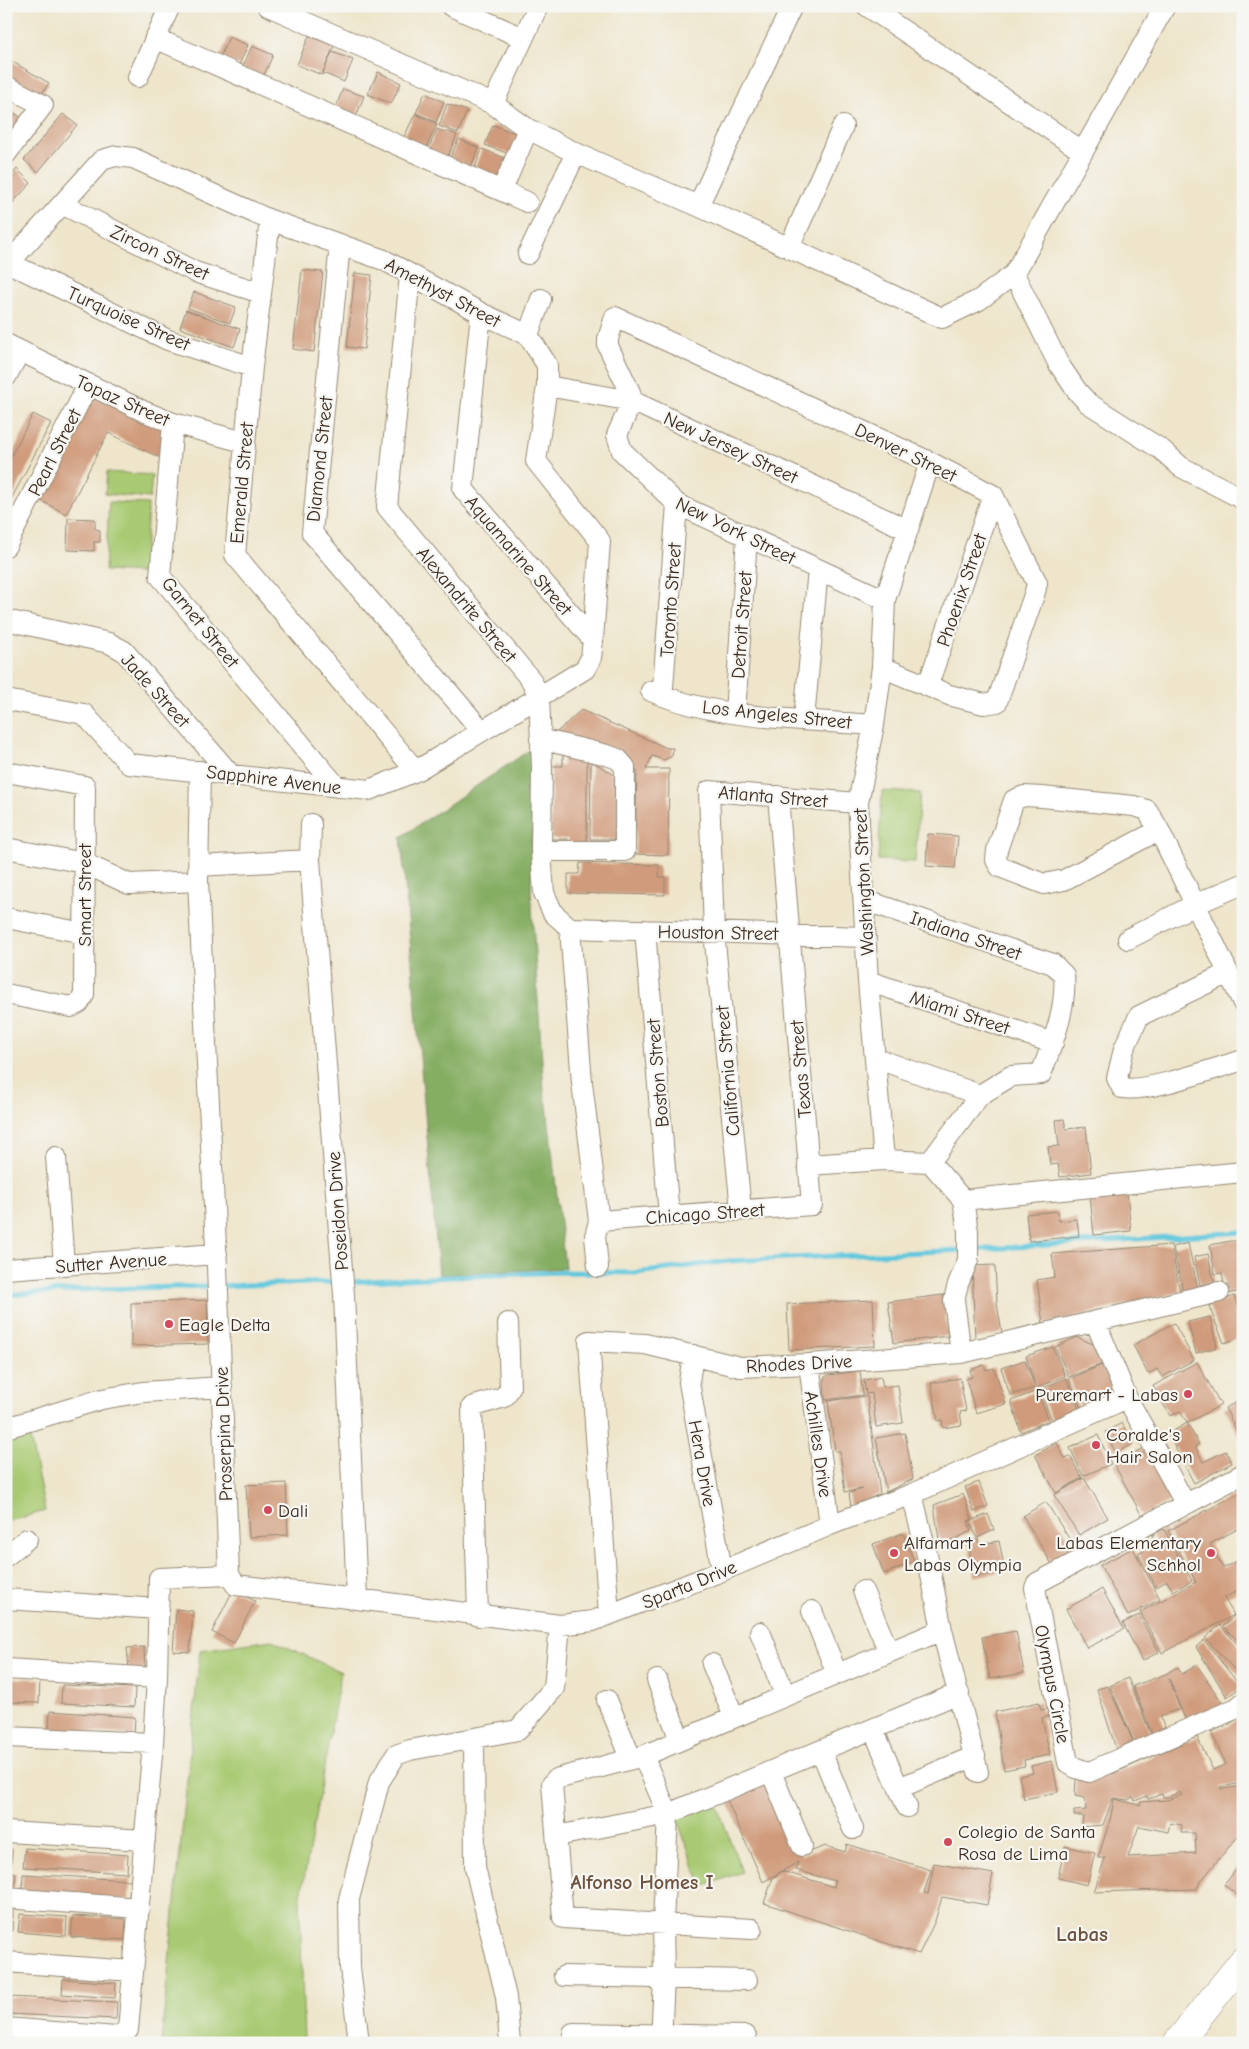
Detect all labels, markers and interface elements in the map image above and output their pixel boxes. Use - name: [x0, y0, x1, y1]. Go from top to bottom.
- street label: Zircon Street: [107, 221, 213, 286]
- street label: Amethyst Street: [381, 253, 505, 333]
- street label: Turquoise Street: [64, 282, 194, 356]
- street label: Topaz Street: [72, 370, 173, 432]
- street label: Diamond Street: [302, 395, 338, 523]
- street label: Pearl Street: [24, 405, 86, 500]
- street label: New Jersey Street: [660, 407, 802, 489]
- street label: Denver Street: [851, 419, 961, 487]
- street label: Emerald Street: [226, 421, 258, 545]
- street label: Aquamarine Street: [460, 491, 577, 621]
- street label: New York Street: [672, 492, 800, 570]
- street label: Phoenix Street: [932, 530, 992, 650]
- street label: Toronto Street: [656, 541, 686, 658]
- street label: Alexandrite Street: [412, 542, 521, 667]
- street label: Detroit Street: [727, 570, 757, 680]
- street label: Garnet Street: [157, 573, 244, 673]
- street label: Jade Street: [116, 649, 195, 733]
- street label: Los Angeles Street: [701, 696, 853, 734]
- street label: Sapphire Avenue: [205, 761, 343, 799]
- street label: Atlanta Street: [717, 781, 829, 813]
- street label: Washington Street: [849, 807, 879, 956]
- street label: Smart Street: [74, 843, 96, 946]
- street label: Indiana Street: [907, 907, 1025, 965]
- street label: Houston Street: [657, 921, 779, 945]
- street label: Miami Street: [907, 986, 1013, 1040]
- street label: California Street: [711, 1004, 745, 1137]
- street label: Boston Street: [642, 1017, 674, 1128]
- street label: Texas Street: [786, 1019, 816, 1119]
- street label: Poseidon Drive: [323, 1151, 353, 1271]
- street label: Chicago Street: [645, 1199, 766, 1229]
- street label: Sutter Avenue: [55, 1248, 168, 1278]
- place label: Eagle Delta: [179, 1314, 271, 1336]
- marker: Eagle Delta: [163, 1318, 175, 1330]
- street label: Rhodes Drive: [745, 1350, 853, 1378]
- street label: Proserpina Drive: [211, 1366, 237, 1502]
- place label: Puremart - Labas: [1035, 1384, 1178, 1406]
- marker: Puremart - Labas: [1182, 1388, 1194, 1400]
- street label: Achilles Drive: [800, 1389, 836, 1499]
- street label: Hera Drive: [684, 1418, 720, 1508]
- place label: Coralde's Hair Salon: [1106, 1424, 1193, 1468]
- marker: Coralde's Hair Salon: [1090, 1439, 1102, 1451]
- place label: Dali: [278, 1500, 308, 1522]
- marker: Dali: [262, 1504, 274, 1516]
- place label: Alfamart - Labas Olympia: [904, 1532, 1022, 1576]
- place label: Labas Elementary Schhol: [1056, 1532, 1201, 1576]
- marker: Alfamart - Labas Olympia: [888, 1547, 900, 1559]
- marker: Labas Elementary Schhol: [1205, 1547, 1217, 1559]
- street label: Sparta Drive: [639, 1556, 740, 1614]
- street label: Olympus Circle: [1030, 1623, 1074, 1745]
- place label: Colegio de Santa Rosa de Lima: [958, 1821, 1096, 1865]
- marker: Colegio de Santa Rosa de Lima: [942, 1836, 954, 1848]
- district label: Alfonso Homes I: [570, 1871, 714, 1894]
- district label: Labas: [1056, 1922, 1108, 1946]

